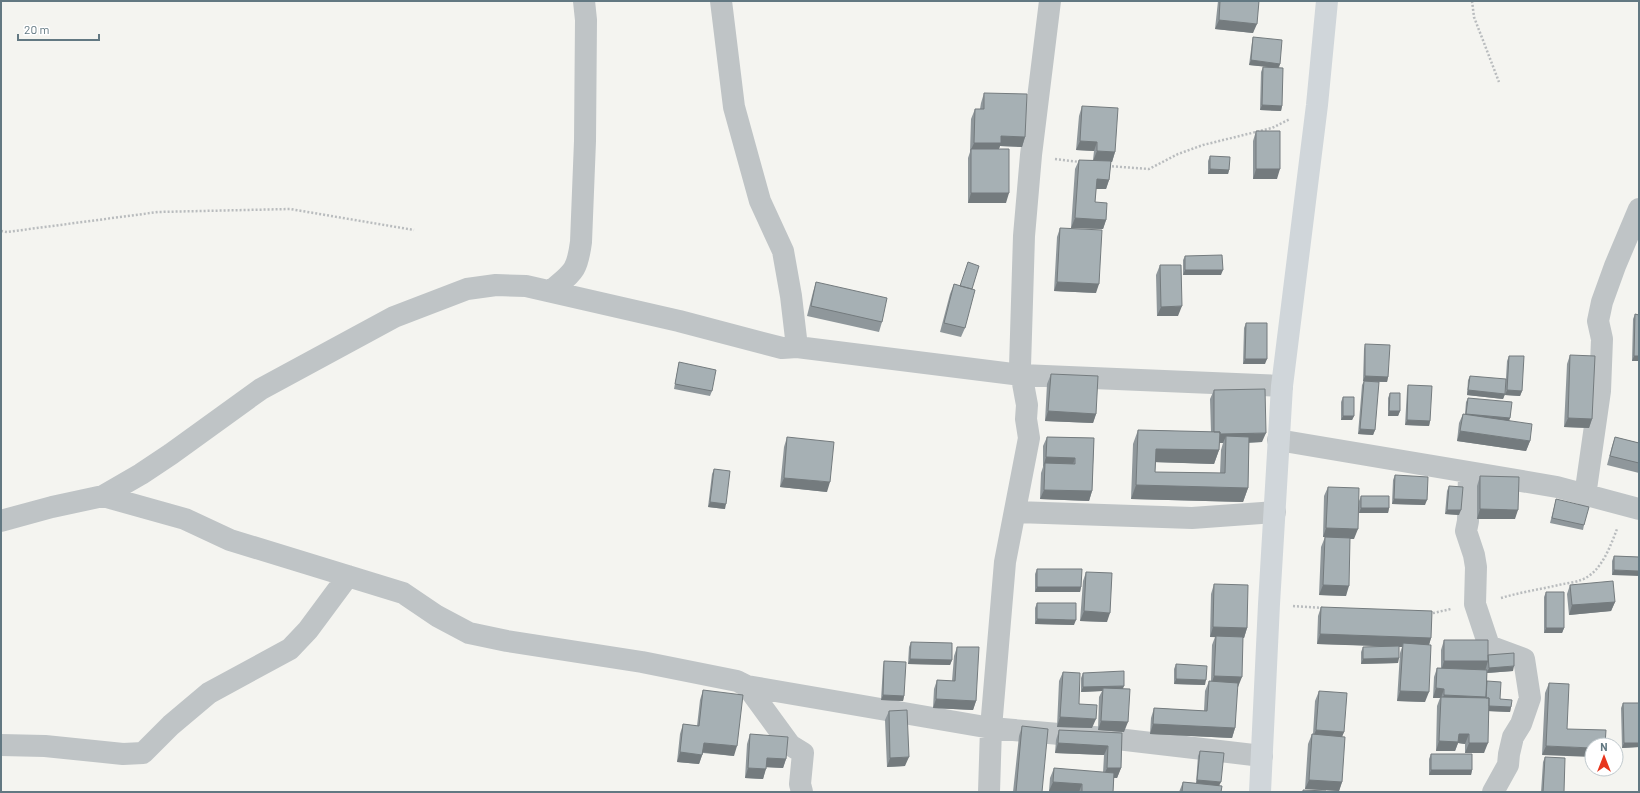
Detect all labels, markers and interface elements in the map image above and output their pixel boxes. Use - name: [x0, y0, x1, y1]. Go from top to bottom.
- scale bar: [18, 16, 99, 42]
- text: 20 m: [24, 22, 50, 36]
- north arrow: [1584, 737, 1624, 777]
- text: N: [1600, 740, 1608, 753]

